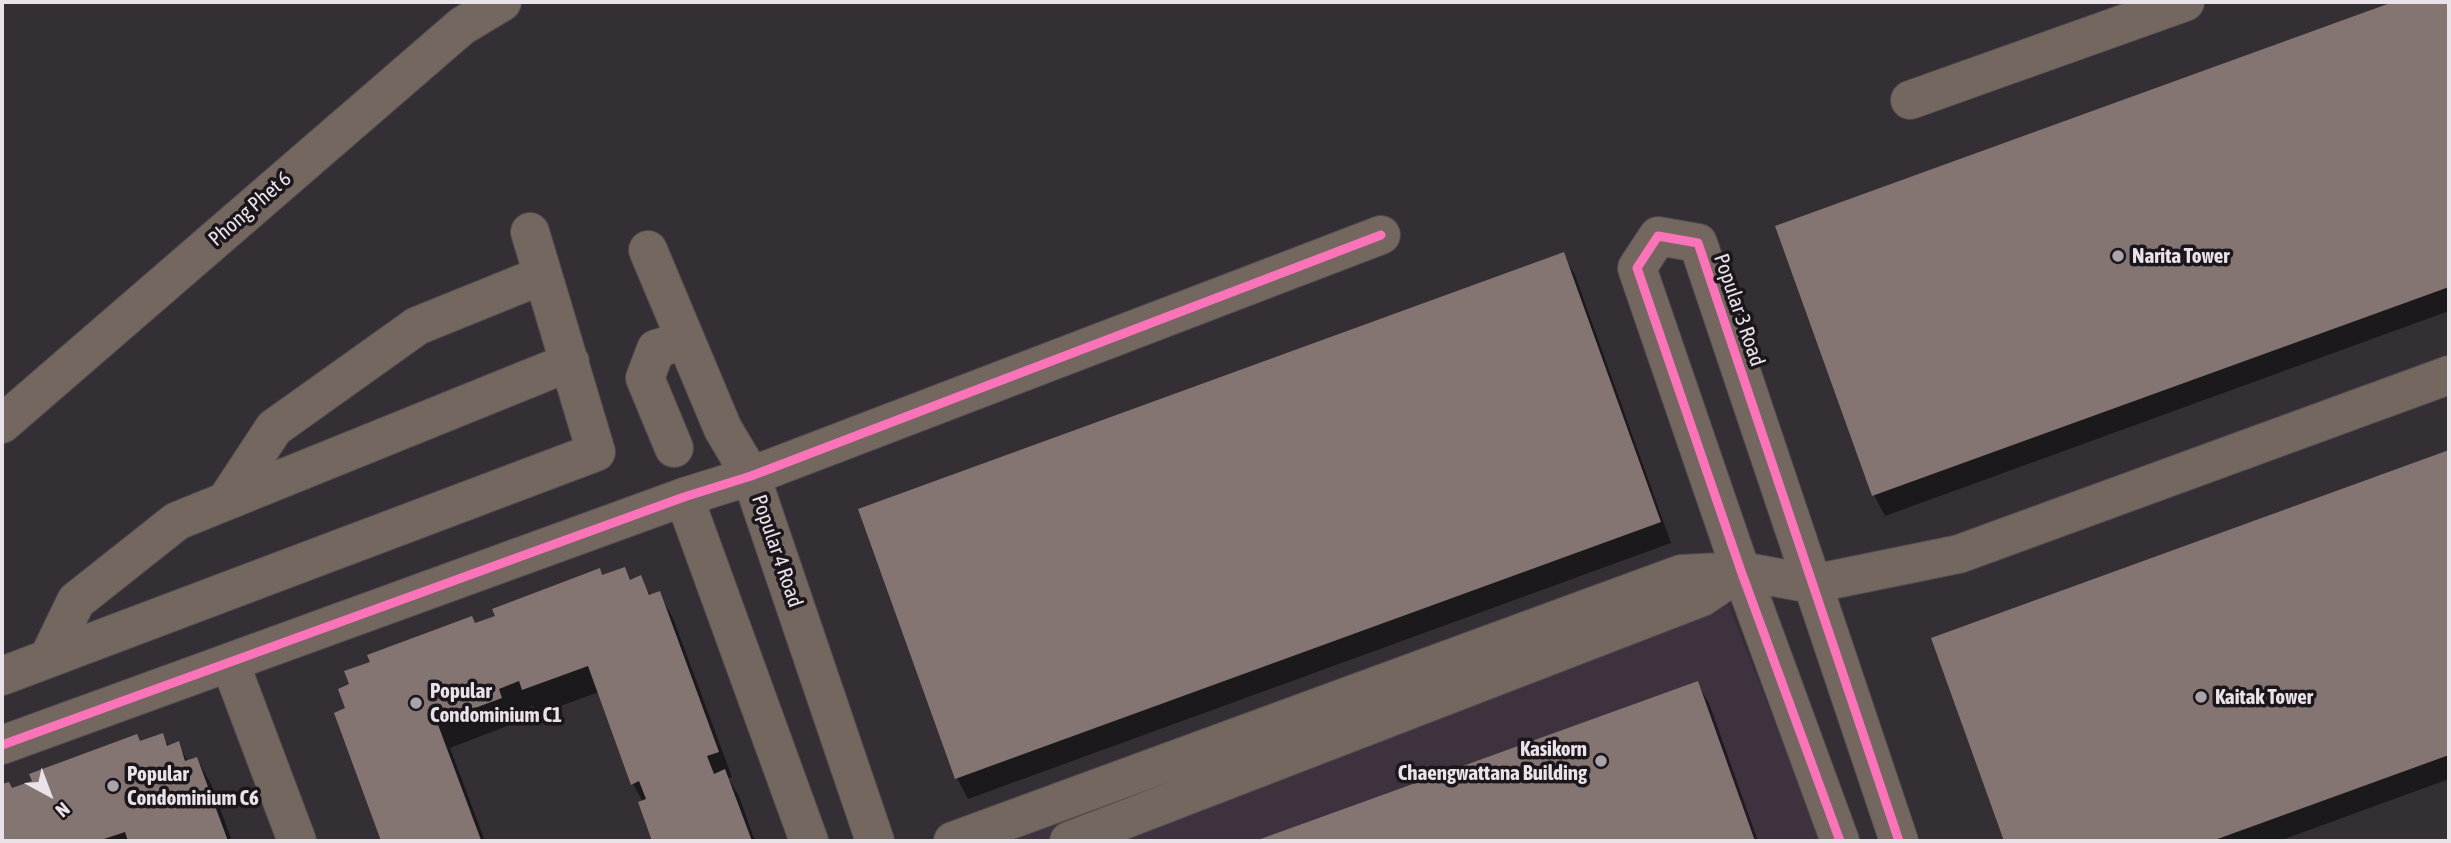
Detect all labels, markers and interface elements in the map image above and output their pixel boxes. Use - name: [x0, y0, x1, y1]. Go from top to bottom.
- street label: Phong Phet 6: [204, 166, 296, 252]
- place label: Narita Tower: [2132, 243, 2230, 269]
- marker: Narita Tower: [2110, 248, 2126, 264]
- street label: Popular 3 Road: [1708, 250, 1770, 370]
- street label: Popular 4 Road: [746, 491, 808, 611]
- place label: Popular Condominium C1: [430, 678, 562, 728]
- place label: Kaitak Tower: [2215, 684, 2313, 710]
- marker: Kaitak Tower: [2193, 689, 2209, 705]
- marker: Popular Condominium C1: [408, 695, 424, 711]
- place label: Kasikorn Chaengwattana Building: [1398, 736, 1587, 786]
- marker: Kasikorn Chaengwattana Building: [1593, 753, 1609, 769]
- north arrow: [14, 759, 84, 829]
- place label: Popular Condominium C6: [127, 761, 259, 811]
- marker: Popular Condominium C6: [105, 778, 121, 794]
- text: N: [51, 798, 74, 822]

